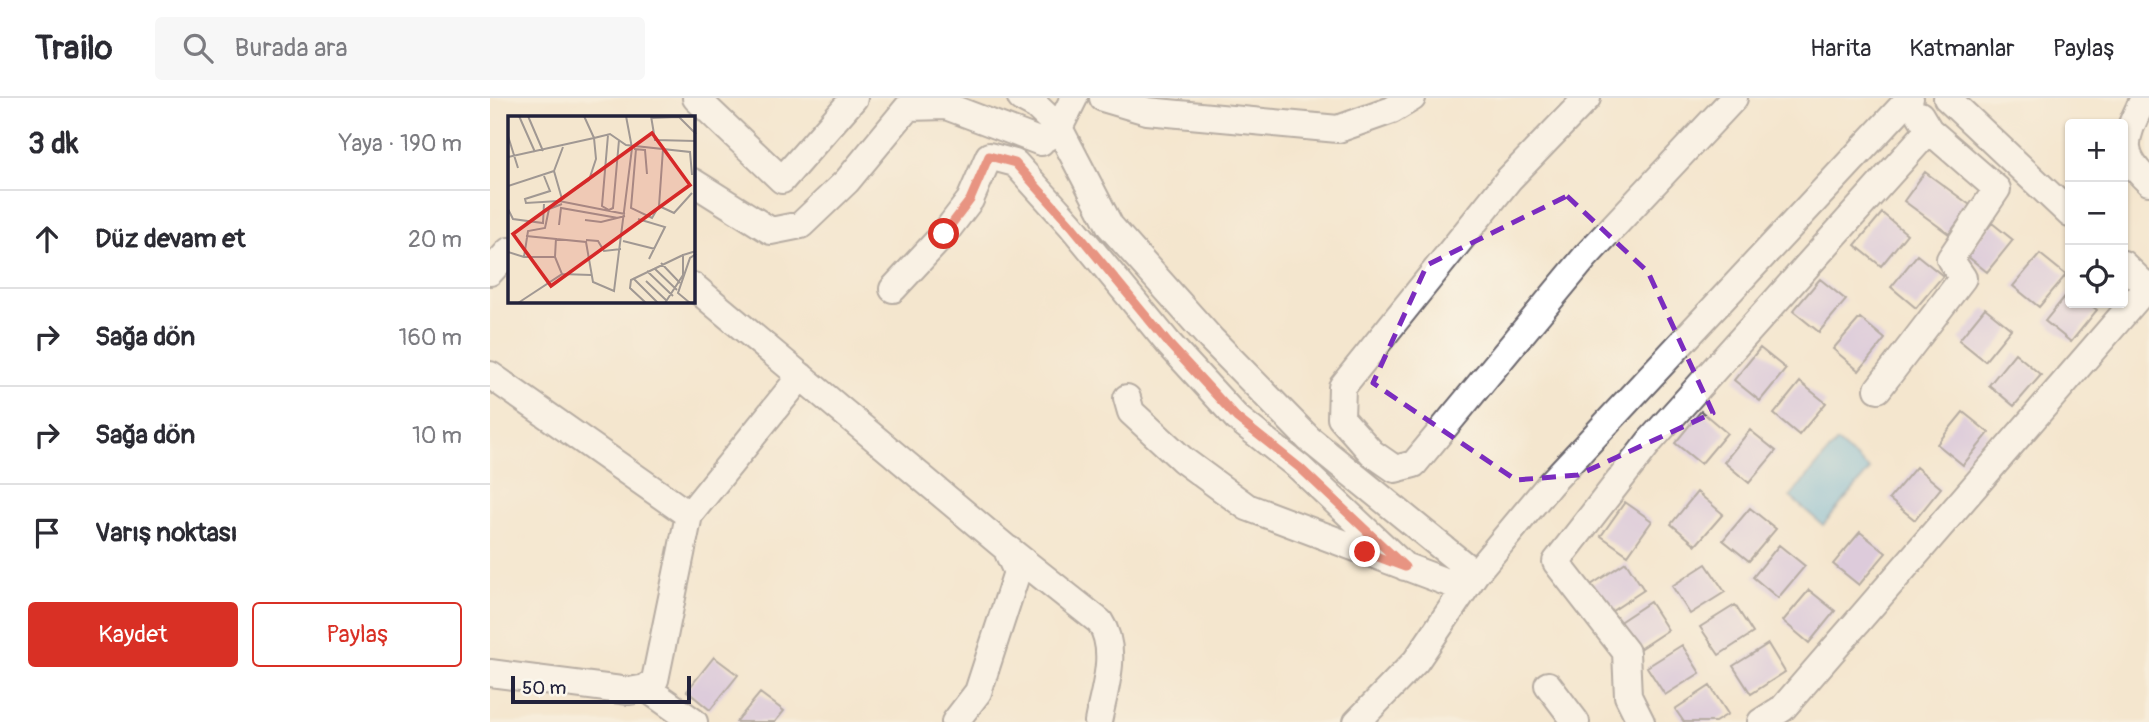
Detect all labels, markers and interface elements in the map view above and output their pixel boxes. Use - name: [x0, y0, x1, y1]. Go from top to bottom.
- search box: [155, 17, 645, 80]
- text: Trailo: [35, 28, 113, 69]
- icon: search: [179, 29, 217, 67]
- text: Burada ara: [235, 32, 348, 64]
- text: Harita: [1810, 34, 1871, 63]
- text: Katmanlar: [1909, 34, 2015, 63]
- text: Paylaş: [2053, 34, 2114, 63]
- inset map: [508, 116, 695, 303]
- map controls: [2065, 119, 2128, 308]
- button: +: [2065, 119, 2128, 182]
- text: 3 dk: [28, 125, 78, 162]
- text: Yaya · 190 m: [339, 129, 462, 158]
- button: −: [2065, 182, 2128, 245]
- route start: [928, 218, 959, 249]
- icon: ahead: [28, 220, 66, 258]
- text: Düz devam et: [95, 223, 246, 255]
- text: 20 m: [408, 225, 462, 254]
- button: locate: [2065, 245, 2128, 308]
- icon: right: [28, 318, 66, 356]
- text: Sağa dön: [95, 321, 195, 353]
- text: 160 m: [398, 323, 462, 352]
- icon: right: [28, 416, 66, 454]
- text: Sağa dön: [95, 419, 195, 451]
- text: 10 m: [412, 421, 462, 450]
- icon: arrive: [28, 514, 66, 552]
- text: Varış noktası: [95, 517, 237, 549]
- route end: [1349, 536, 1380, 567]
- button: Kaydet: [28, 602, 238, 667]
- button: Paylaş: [252, 602, 462, 667]
- scale bar: [511, 673, 691, 705]
- text: 50 m: [522, 676, 566, 700]

